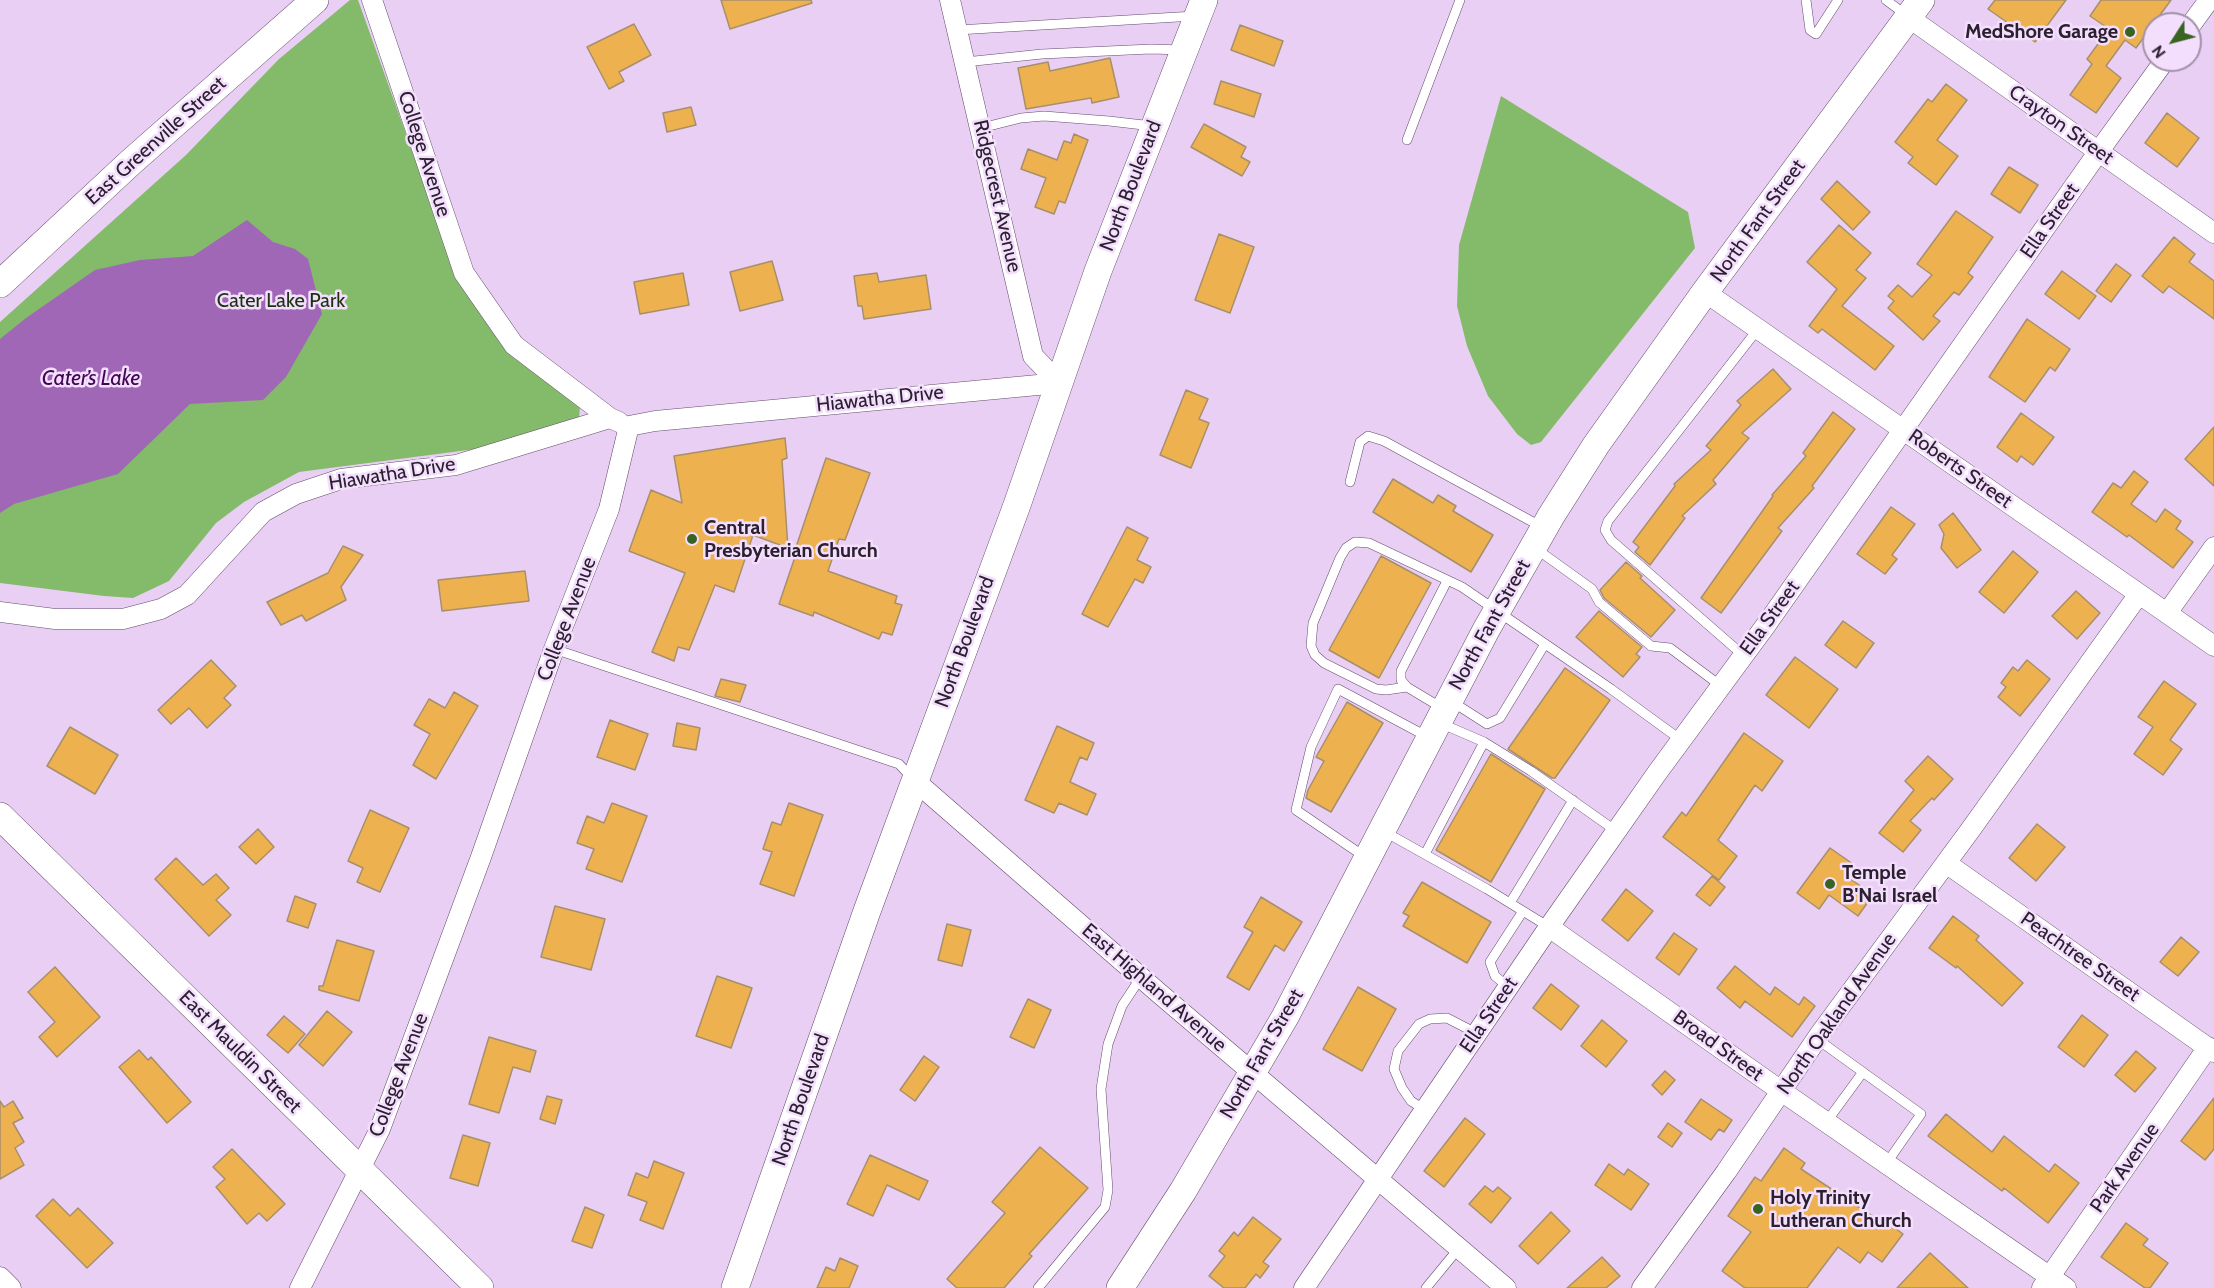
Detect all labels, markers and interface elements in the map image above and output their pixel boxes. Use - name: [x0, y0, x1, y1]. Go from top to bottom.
- north arrow: [2142, 12, 2202, 72]
- place label: MedShore Garage: [1965, 20, 2118, 44]
- marker: MedShore Garage: [2123, 25, 2137, 39]
- text: N: [2148, 42, 2170, 62]
- street label: East Greenville Street: [81, 72, 231, 210]
- street label: Crayton Street: [2004, 80, 2118, 170]
- street label: College Avenue: [392, 88, 456, 220]
- street label: Ridgecrest Avenue: [968, 117, 1026, 275]
- street label: North Boulevard: [1095, 117, 1167, 255]
- street label: North Fant Street: [1705, 155, 1811, 287]
- street label: Ella Street: [2016, 179, 2084, 263]
- park label: Cater Lake Park: [217, 289, 345, 313]
- water label: Cater’s Lake: [42, 366, 140, 392]
- street label: Hiawatha Drive: [815, 380, 945, 418]
- street label: Roberts Street: [1903, 424, 2017, 514]
- street label: Hiawatha Drive: [327, 452, 457, 496]
- place label: Central Presbyterian Church: [704, 516, 878, 563]
- marker: Central Presbyterian Church: [685, 532, 699, 546]
- street label: College Avenue: [532, 554, 602, 684]
- street label: North Fant Street: [1444, 555, 1536, 695]
- street label: North Boulevard: [930, 573, 1000, 711]
- street label: Ella Street: [1735, 576, 1805, 660]
- place label: Temple B'Nai Israel: [1842, 861, 1937, 908]
- marker: Temple B'Nai Israel: [1823, 877, 1837, 891]
- street label: Peachtree Street: [2016, 907, 2144, 1007]
- street label: East Highland Avenue: [1077, 919, 1231, 1057]
- street label: North Oakland Avenue: [1772, 929, 1902, 1099]
- street label: Ella Street: [1455, 973, 1523, 1057]
- street label: North Fant Street: [1215, 985, 1309, 1123]
- street label: East Mauldin Street: [174, 986, 306, 1118]
- street label: Broad Street: [1668, 1005, 1768, 1087]
- street label: College Avenue: [364, 1010, 434, 1140]
- street label: North Boulevard: [767, 1031, 835, 1169]
- street label: Park Avenue: [2085, 1119, 2165, 1217]
- place label: Holy Trinity Lutheran Church: [1770, 1186, 1912, 1233]
- marker: Holy Trinity Lutheran Church: [1751, 1202, 1765, 1216]

